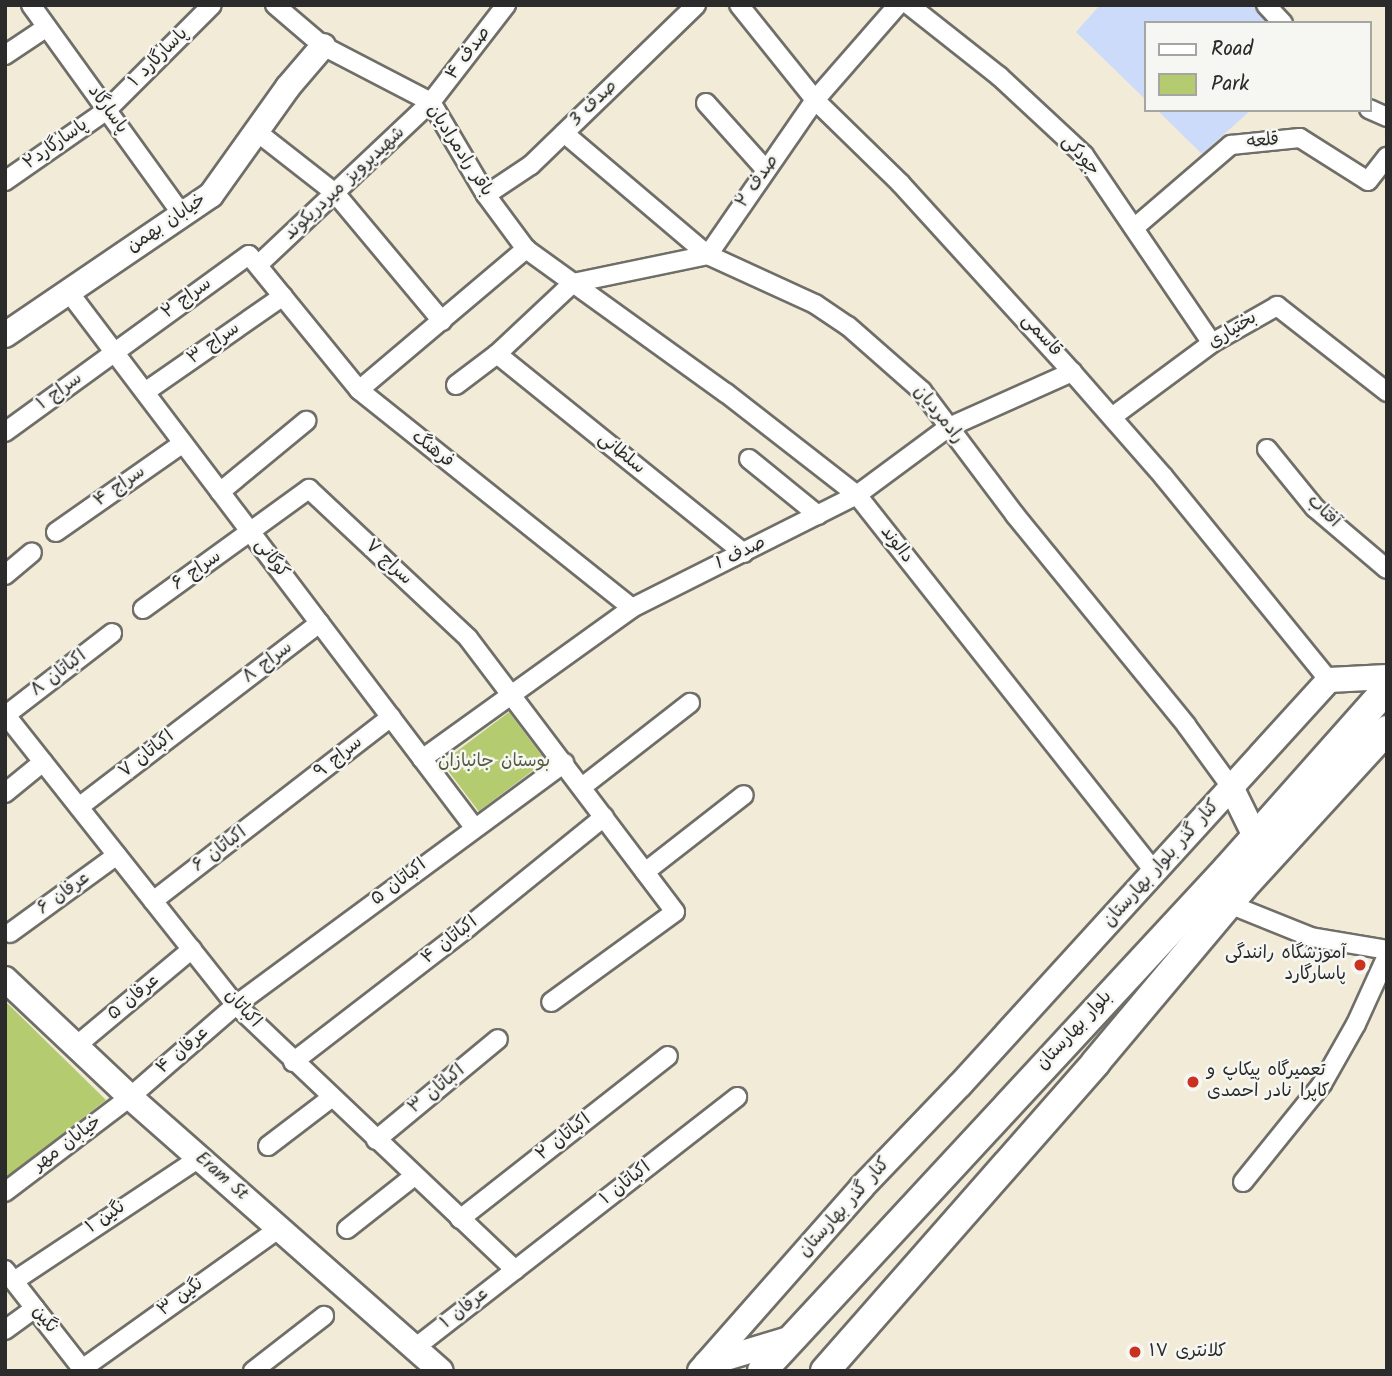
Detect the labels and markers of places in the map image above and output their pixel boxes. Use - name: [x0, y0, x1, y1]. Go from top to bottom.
- place label: آموزشگاه رانندگی پاسارگارد: [1225, 944, 1346, 986]
- marker: آموزشگاه رانندگی پاسارگارد: [1352, 957, 1368, 973]
- place label: تعمیرگاه پیکاپ و کاپرا نادر احمدی: [1207, 1061, 1330, 1104]
- marker: تعمیرگاه پیکاپ و کاپرا نادر احمدی: [1185, 1074, 1201, 1090]
- place label: کلانتری ۱۷: [1149, 1341, 1226, 1363]
- marker: کلانتری ۱۷: [1127, 1344, 1143, 1360]

